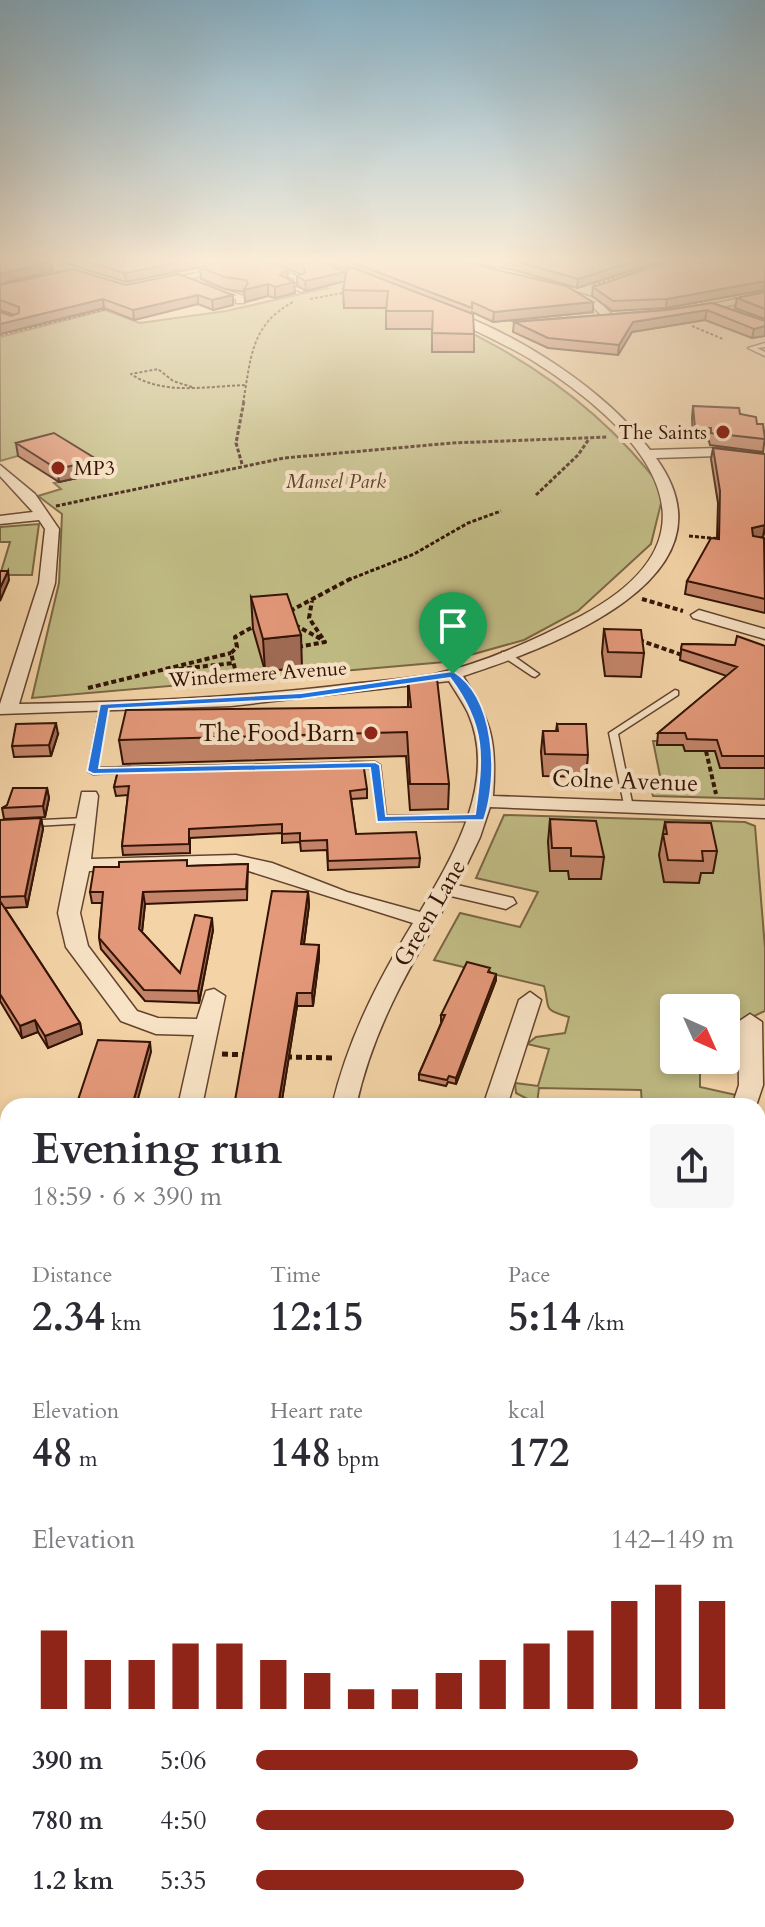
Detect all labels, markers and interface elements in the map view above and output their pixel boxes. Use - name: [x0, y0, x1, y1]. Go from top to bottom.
- place label: The Saints: [618, 419, 707, 446]
- marker: The Saints: [714, 423, 732, 441]
- place label: MP3: [74, 455, 115, 482]
- marker: MP3: [49, 459, 67, 477]
- park label: Mansel Park: [286, 468, 386, 495]
- pin: [419, 592, 487, 674]
- icon: arrive: [431, 604, 475, 648]
- street label: Windermere Avenue: [167, 654, 348, 694]
- place label: The Food Barn: [199, 717, 355, 750]
- marker: The Food Barn: [362, 724, 380, 742]
- street label: Colne Avenue: [551, 762, 699, 800]
- street label: Green Lane: [386, 853, 474, 973]
- north arrow: [660, 994, 740, 1074]
- map controls: [660, 994, 740, 1074]
- text: Evening run: [32, 1119, 282, 1179]
- button: share: [650, 1124, 734, 1208]
- text: 18:59 · 6 × 390 m: [32, 1179, 222, 1214]
- text: Distance: [32, 1260, 112, 1290]
- text: Time: [270, 1260, 321, 1290]
- text: Pace: [508, 1260, 551, 1290]
- text: 2.34: [32, 1290, 105, 1345]
- text: 12:15: [270, 1290, 364, 1345]
- text: 5:14: [508, 1290, 581, 1345]
- text: km: [105, 1308, 141, 1338]
- text: /km: [581, 1308, 625, 1338]
- text: Elevation: [32, 1396, 119, 1426]
- text: Heart rate: [270, 1396, 363, 1426]
- text: kcal: [508, 1396, 545, 1426]
- text: 48: [32, 1426, 73, 1481]
- text: 148: [270, 1426, 331, 1481]
- text: 172: [508, 1426, 569, 1481]
- text: m: [73, 1444, 98, 1474]
- text: bpm: [331, 1444, 380, 1474]
- text: Elevation: [32, 1522, 135, 1557]
- text: 142–149 m: [611, 1522, 734, 1557]
- text: 390 m: [32, 1743, 103, 1778]
- text: 5:06: [160, 1743, 207, 1778]
- text: 780 m: [32, 1803, 103, 1838]
- text: 4:50: [160, 1803, 207, 1838]
- text: 1.2 km: [32, 1863, 113, 1898]
- text: 5:35: [160, 1863, 207, 1898]

